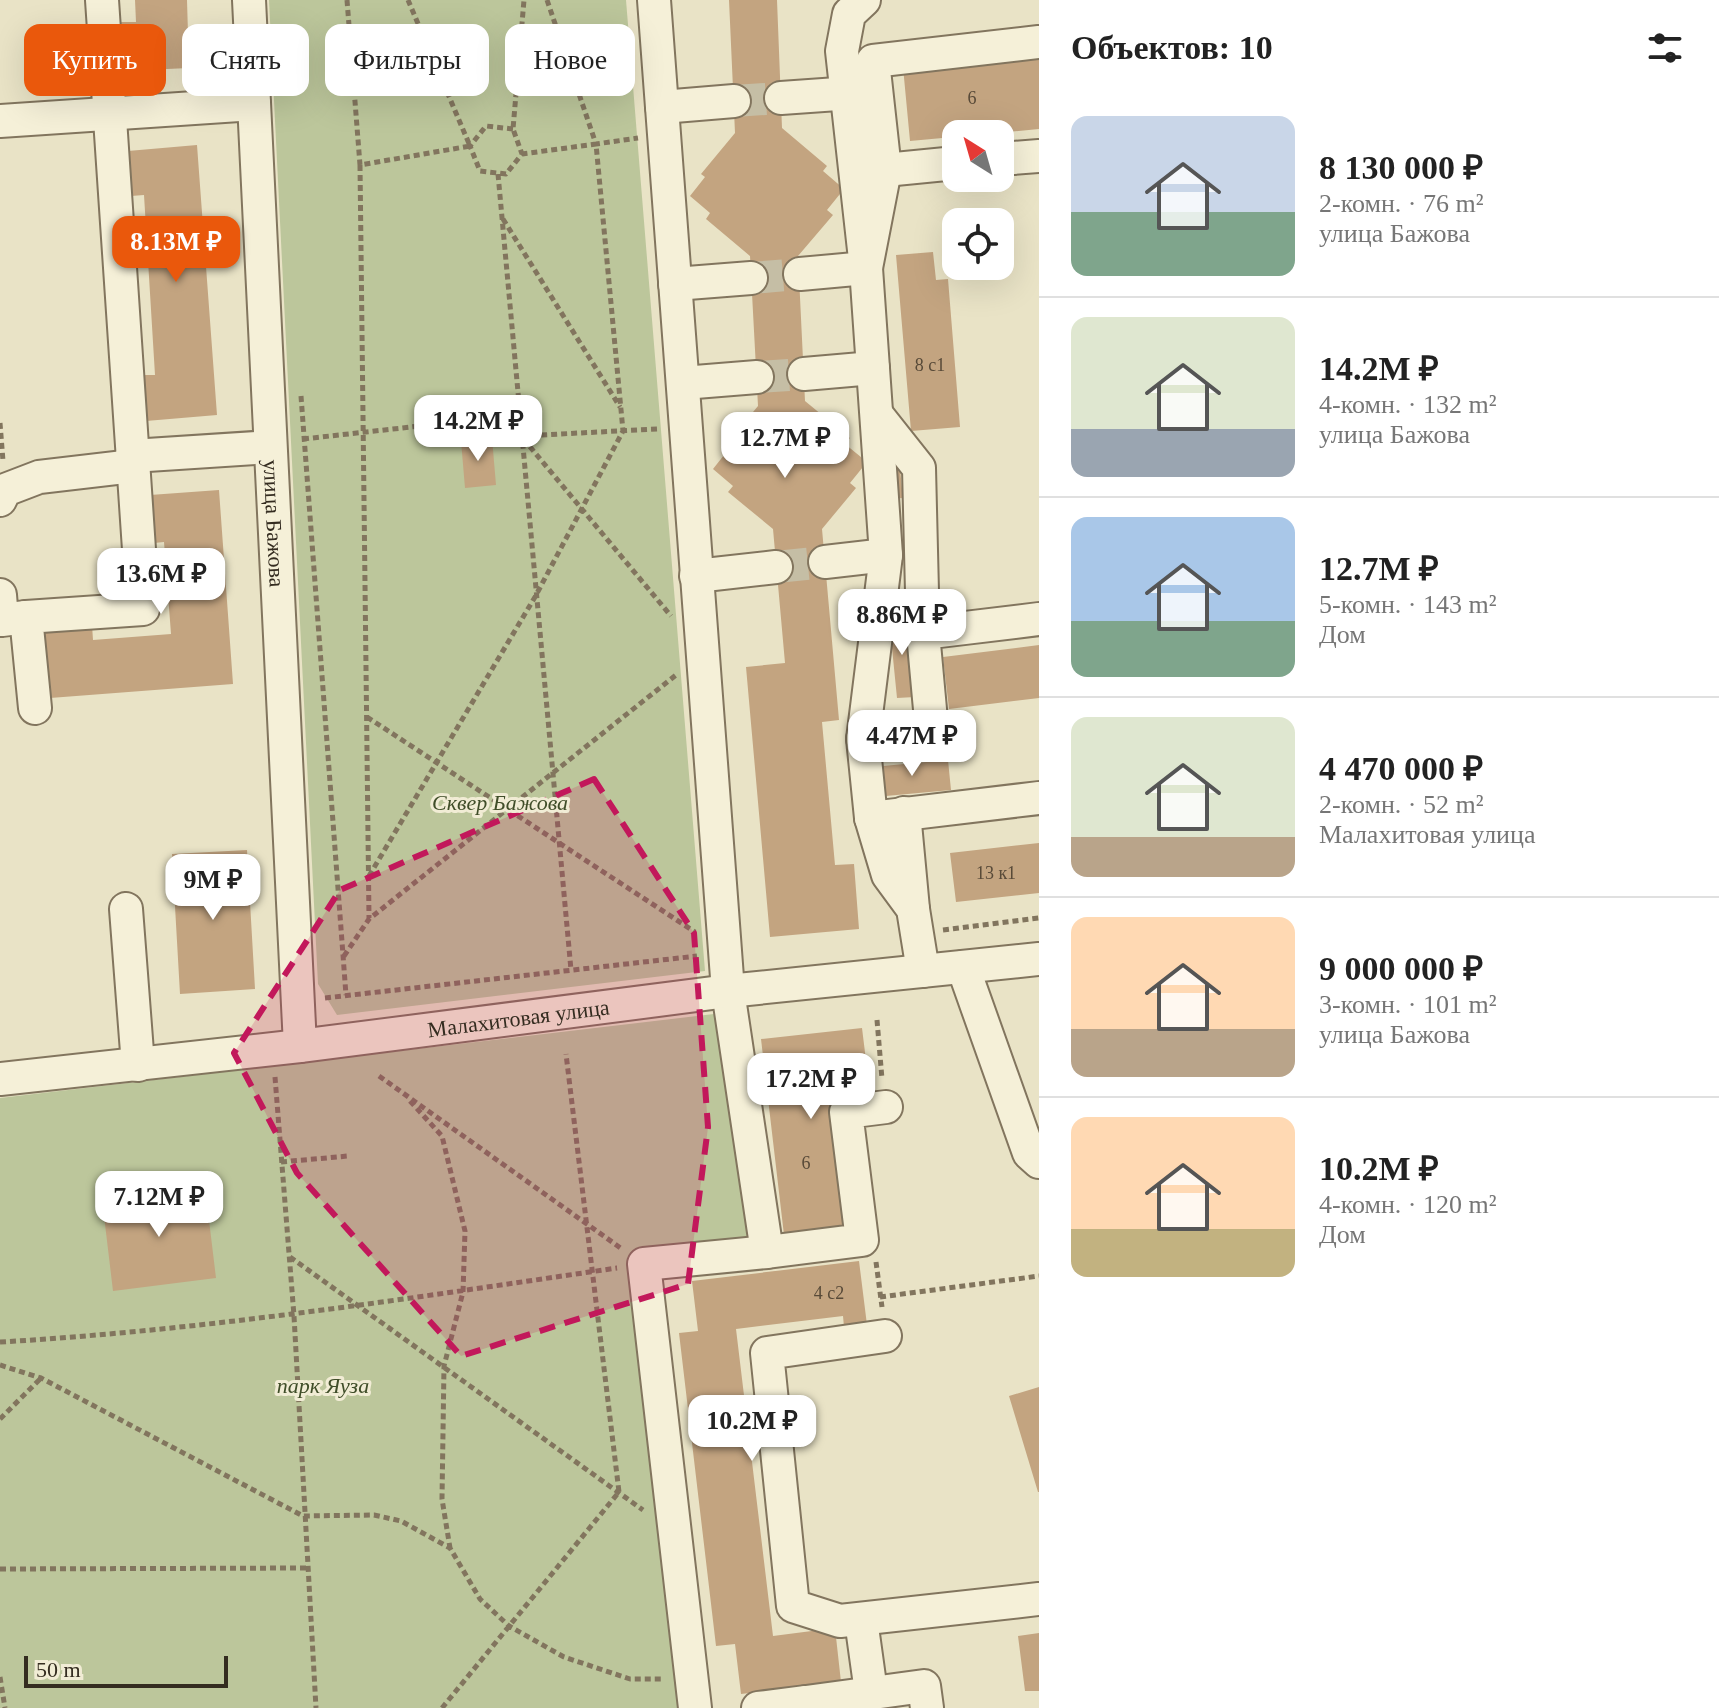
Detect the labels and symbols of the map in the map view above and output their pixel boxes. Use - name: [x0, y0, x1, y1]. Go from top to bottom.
- house number: 6: [968, 88, 977, 108]
- north arrow: [942, 120, 1014, 192]
- pin: 8.13M ₽: [102, 216, 250, 284]
- house number: 8 с1: [915, 355, 945, 375]
- pin: 14.2M ₽: [404, 395, 552, 463]
- pin: 12.7M ₽: [711, 412, 859, 480]
- street label: улица Бажова: [259, 459, 290, 588]
- pin: 13.6M ₽: [87, 548, 235, 616]
- pin: 8.86M ₽: [828, 589, 976, 657]
- pin: 4.47M ₽: [838, 710, 986, 778]
- park label: Сквер Бажова: [432, 790, 568, 815]
- pin: 9M ₽: [166, 854, 260, 922]
- house number: 13 к1: [976, 863, 1016, 883]
- street label: Малахитовая улица: [426, 994, 611, 1042]
- pin: 17.2M ₽: [737, 1053, 885, 1121]
- house number: 6: [802, 1153, 811, 1173]
- pin: 7.12M ₽: [85, 1171, 233, 1239]
- house number: 4 с2: [814, 1283, 844, 1303]
- park label: парк Яуза: [277, 1373, 369, 1398]
- pin: 10.2M ₽: [678, 1395, 826, 1463]
- scale bar: [24, 1652, 228, 1688]

